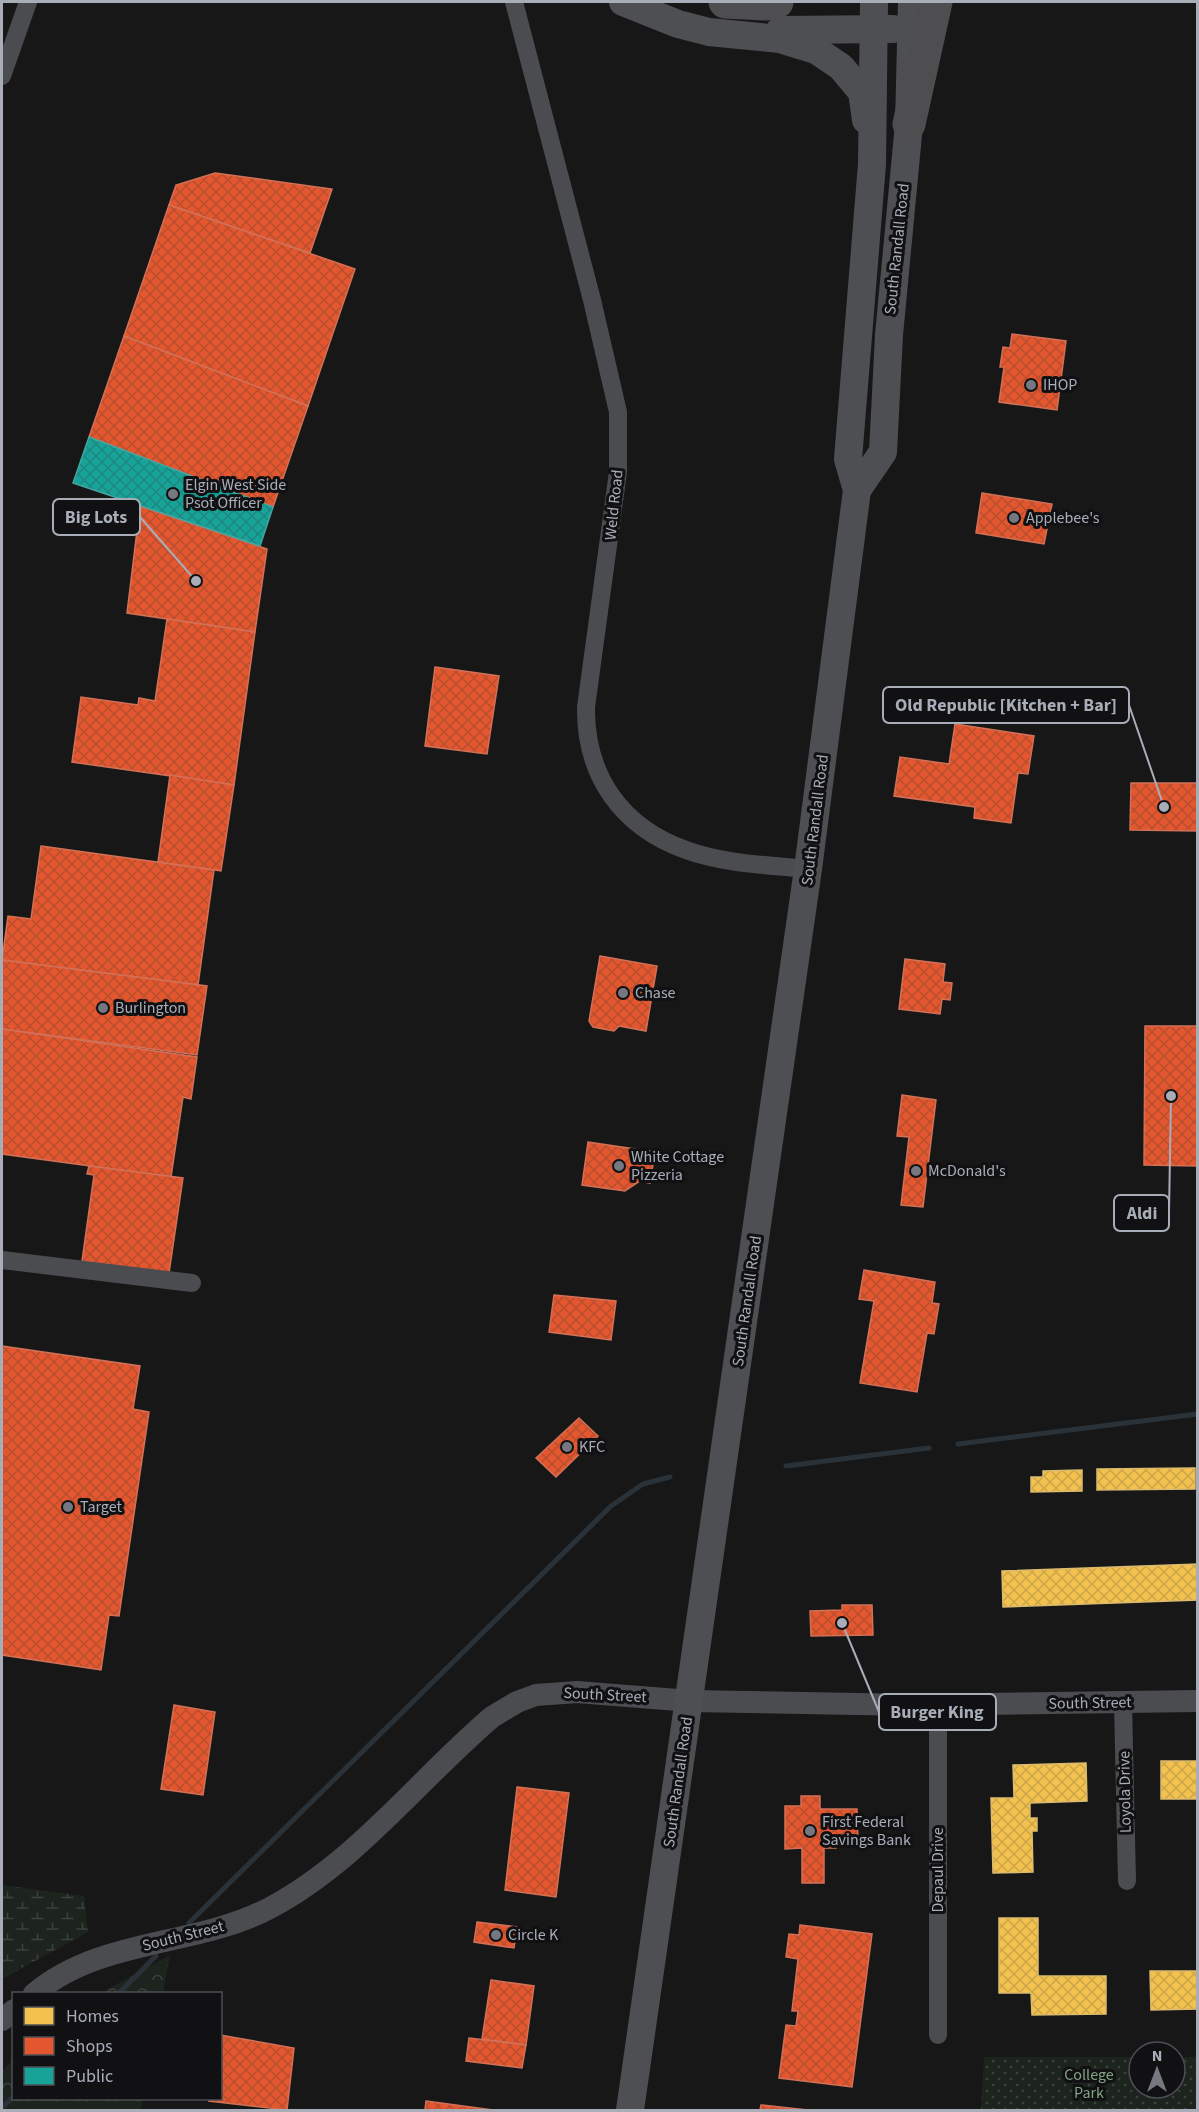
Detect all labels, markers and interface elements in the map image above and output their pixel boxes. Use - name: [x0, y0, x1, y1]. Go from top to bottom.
- street label: South Randall Road: [879, 182, 915, 316]
- place label: IHOP: [1043, 374, 1077, 396]
- marker: IHOP: [1024, 378, 1038, 392]
- street label: Weld Road: [599, 469, 629, 541]
- place label: Elgin West Side Psot Officer: [185, 474, 286, 514]
- marker: Elgin West Side Psot Officer: [166, 487, 180, 501]
- callout: Big Lots: [53, 499, 140, 535]
- text: Big Lots: [65, 505, 127, 530]
- place label: Applebee's: [1026, 507, 1100, 529]
- marker: Applebee's: [1007, 511, 1021, 525]
- callout: Old Republic [Kitchen + Bar]: [883, 687, 1129, 723]
- text: Old Republic [Kitchen + Bar]: [895, 693, 1117, 718]
- street label: South Randall Road: [796, 753, 834, 887]
- place label: Chase: [635, 982, 676, 1004]
- marker: Chase: [616, 986, 630, 1000]
- place label: Burlington: [115, 997, 186, 1019]
- marker: Burlington: [96, 1001, 110, 1015]
- place label: White Cottage Pizzeria: [631, 1146, 724, 1186]
- marker: White Cottage Pizzeria: [612, 1159, 626, 1173]
- place label: McDonald's: [928, 1160, 1006, 1182]
- marker: McDonald's: [909, 1164, 923, 1178]
- callout: Aldi: [1114, 1195, 1169, 1231]
- text: Aldi: [1126, 1201, 1157, 1226]
- street label: South Randall Road: [727, 1234, 767, 1368]
- place label: KFC: [579, 1436, 605, 1458]
- marker: KFC: [560, 1440, 574, 1454]
- place label: Target: [80, 1496, 122, 1518]
- marker: Target: [61, 1500, 75, 1514]
- street label: South Street: [563, 1682, 648, 1708]
- street label: South Street: [1048, 1691, 1132, 1715]
- callout: Burger King: [879, 1694, 996, 1730]
- text: Burger King: [890, 1700, 984, 1725]
- street label: South Randall Road: [658, 1715, 698, 1849]
- street label: Loyola Drive: [1113, 1751, 1137, 1833]
- place label: First Federal Savings Bank: [822, 1811, 911, 1851]
- marker: First Federal Savings Bank: [803, 1824, 817, 1838]
- street label: Depaul Drive: [927, 1827, 949, 1913]
- street label: South Street: [140, 1915, 227, 1957]
- place label: Circle K: [508, 1924, 559, 1946]
- marker: Circle K: [489, 1928, 503, 1942]
- legend: [12, 1992, 222, 2100]
- text: Homes: [66, 2004, 119, 2029]
- text: Shops: [66, 2034, 113, 2059]
- north arrow: [1127, 2040, 1187, 2100]
- text: N: [1152, 2045, 1162, 2067]
- text: Public: [66, 2064, 113, 2089]
- park label: College Park: [1064, 2064, 1114, 2104]

